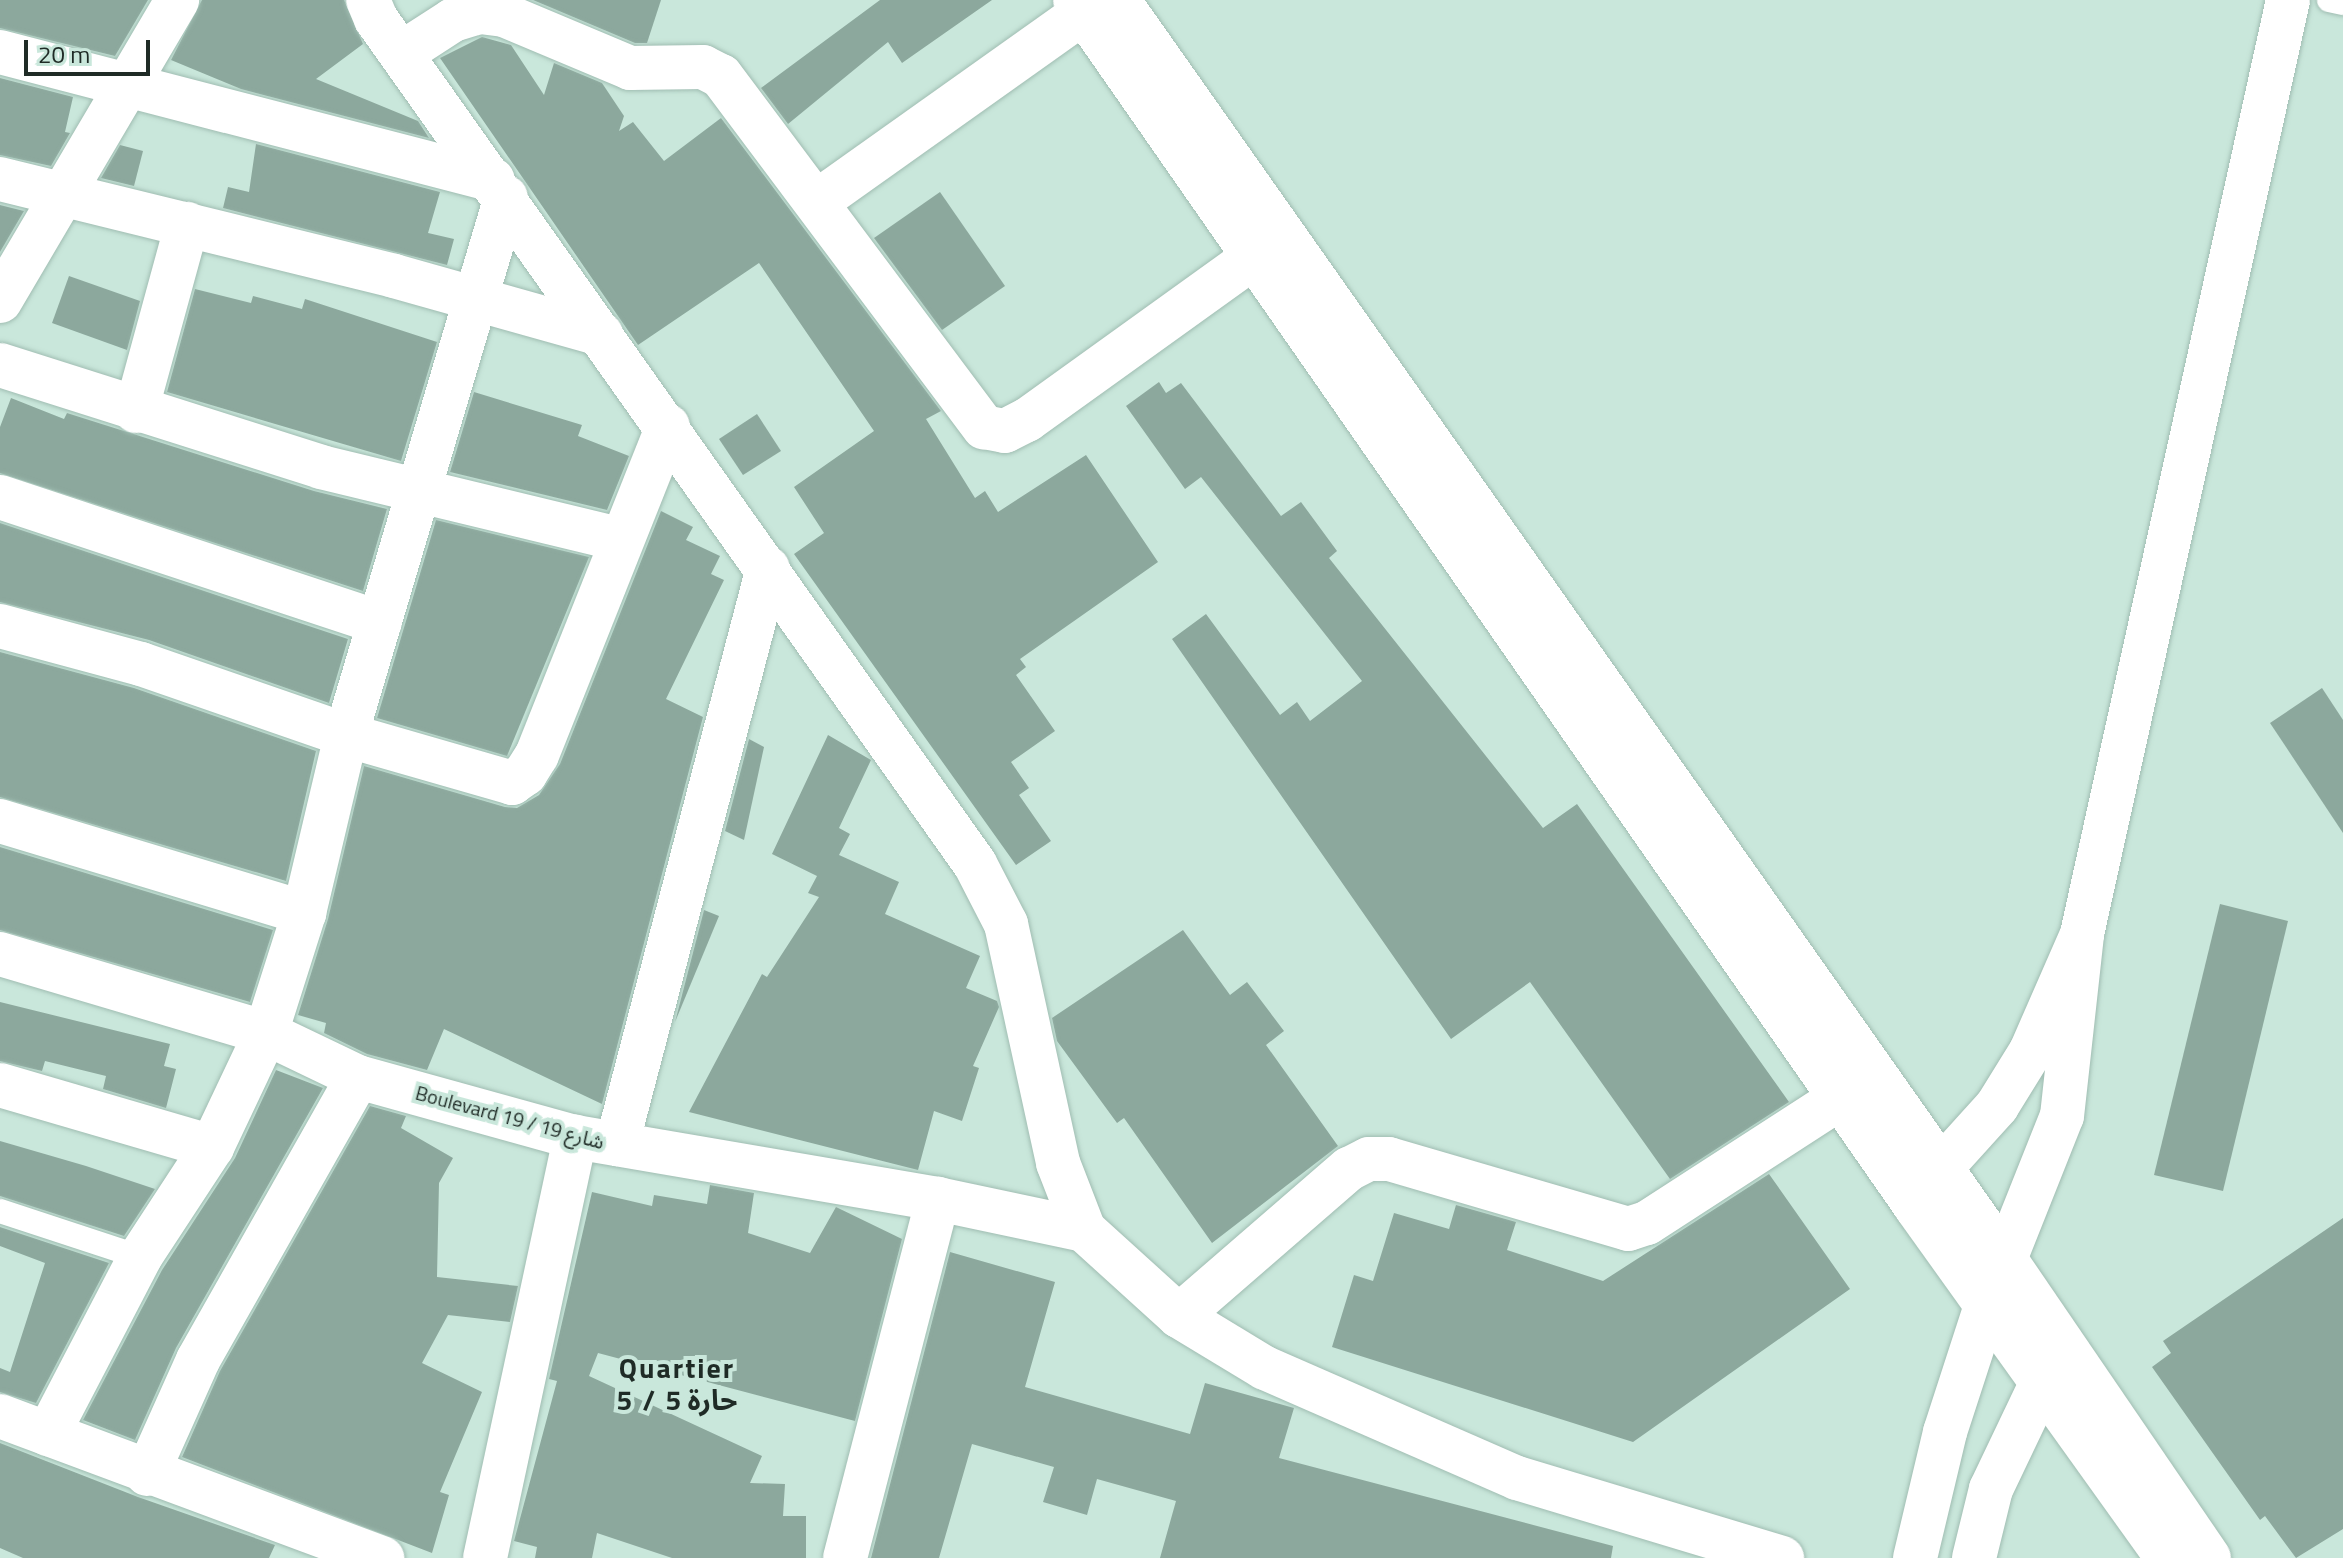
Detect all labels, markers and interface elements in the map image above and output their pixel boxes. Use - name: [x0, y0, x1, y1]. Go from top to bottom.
- scale bar: [28, 24, 154, 74]
- text: 20 m: [38, 36, 90, 72]
- street label: Boulevard 19 / شارع 19: [413, 1080, 607, 1154]
- district label: Quartier 5 / حارة 5: [619, 1351, 735, 1417]

